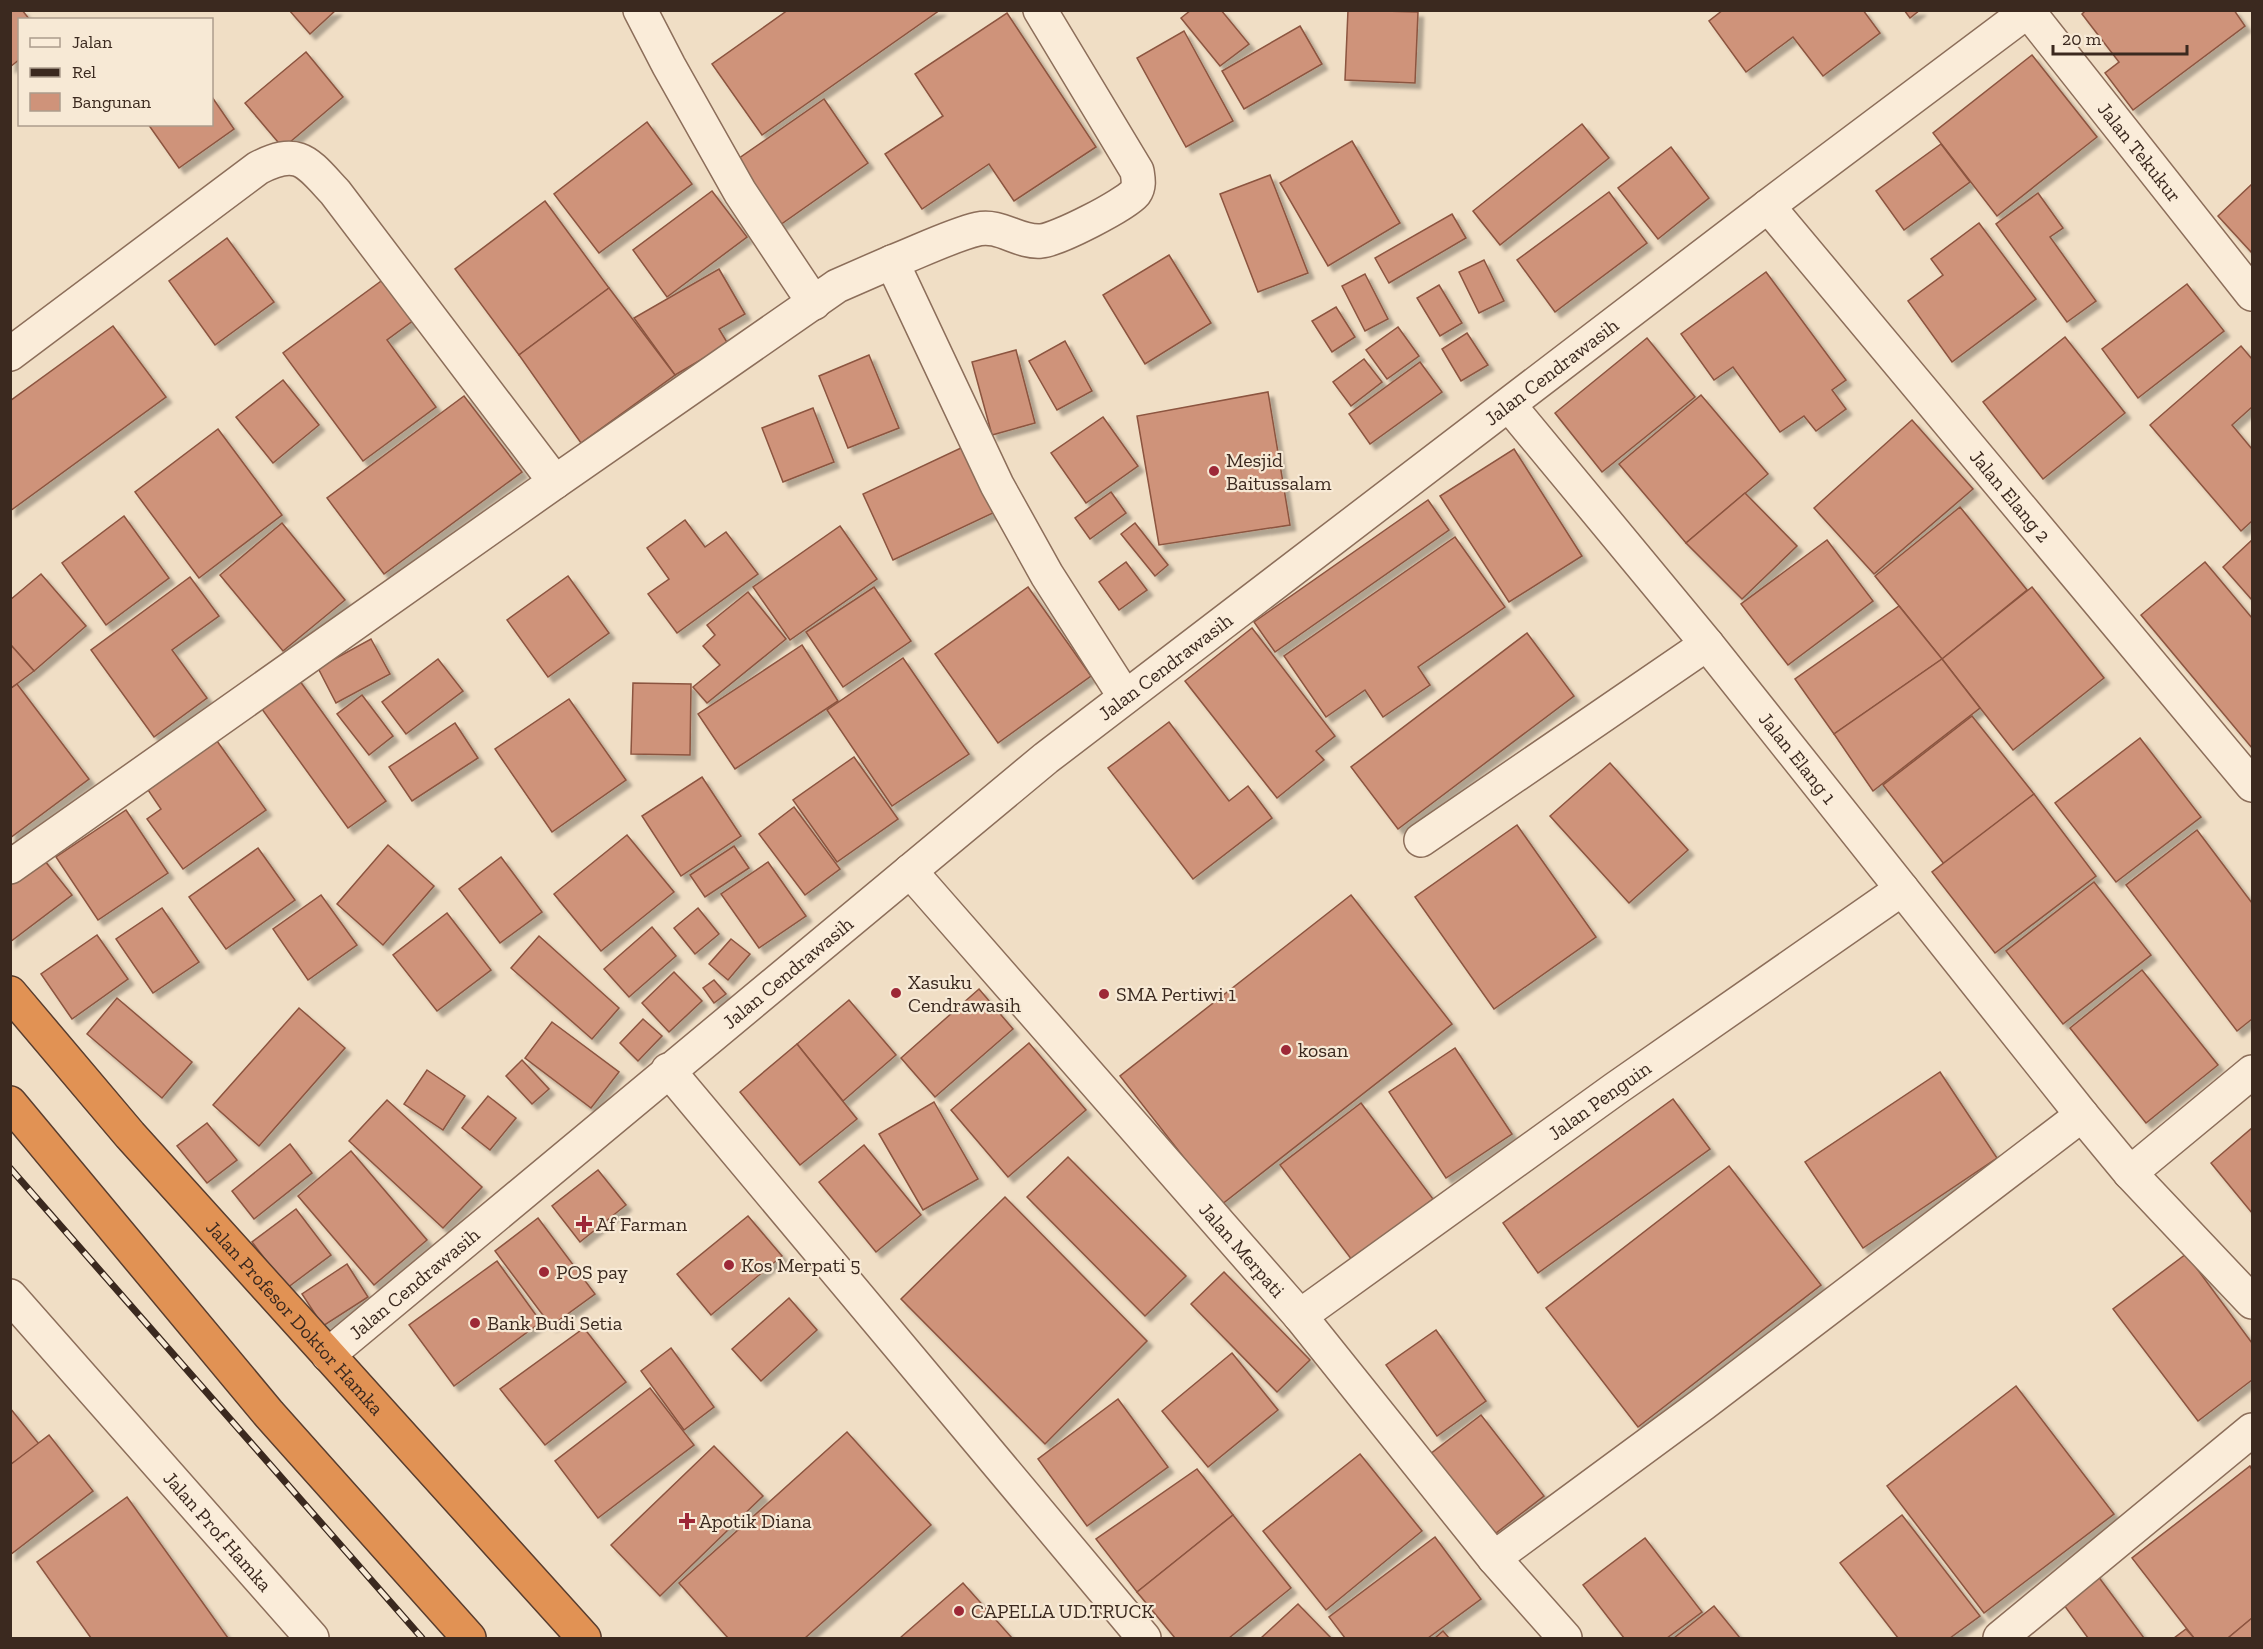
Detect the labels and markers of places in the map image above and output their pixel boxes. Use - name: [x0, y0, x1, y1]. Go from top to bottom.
- place label: Mesjid Baitussalam: [1226, 448, 1332, 495]
- marker: Mesjid Baitussalam: [1207, 464, 1221, 478]
- place label: Xasuku Cendrawasih: [908, 970, 1022, 1017]
- place label: SMA Pertiwi 1: [1116, 982, 1236, 1006]
- marker: Xasuku Cendrawasih: [889, 986, 903, 1000]
- marker: SMA Pertiwi 1: [1097, 987, 1111, 1001]
- place label: kosan: [1298, 1038, 1349, 1062]
- marker: kosan: [1279, 1043, 1293, 1057]
- place label: Af Farman: [596, 1212, 688, 1236]
- marker: Af Farman: [577, 1217, 591, 1231]
- place label: Kos Merpati 5: [741, 1253, 860, 1277]
- marker: Kos Merpati 5: [722, 1258, 736, 1272]
- place label: POS pay: [556, 1260, 628, 1284]
- marker: POS pay: [537, 1265, 551, 1279]
- place label: Bank Budi Setia: [487, 1311, 623, 1335]
- marker: Bank Budi Setia: [468, 1316, 482, 1330]
- place label: Apotik Diana: [699, 1509, 812, 1533]
- marker: Apotik Diana: [680, 1514, 694, 1528]
- place label: CAPELLA UD.TRUCK: [971, 1599, 1154, 1623]
- marker: CAPELLA UD.TRUCK: [952, 1604, 966, 1618]

